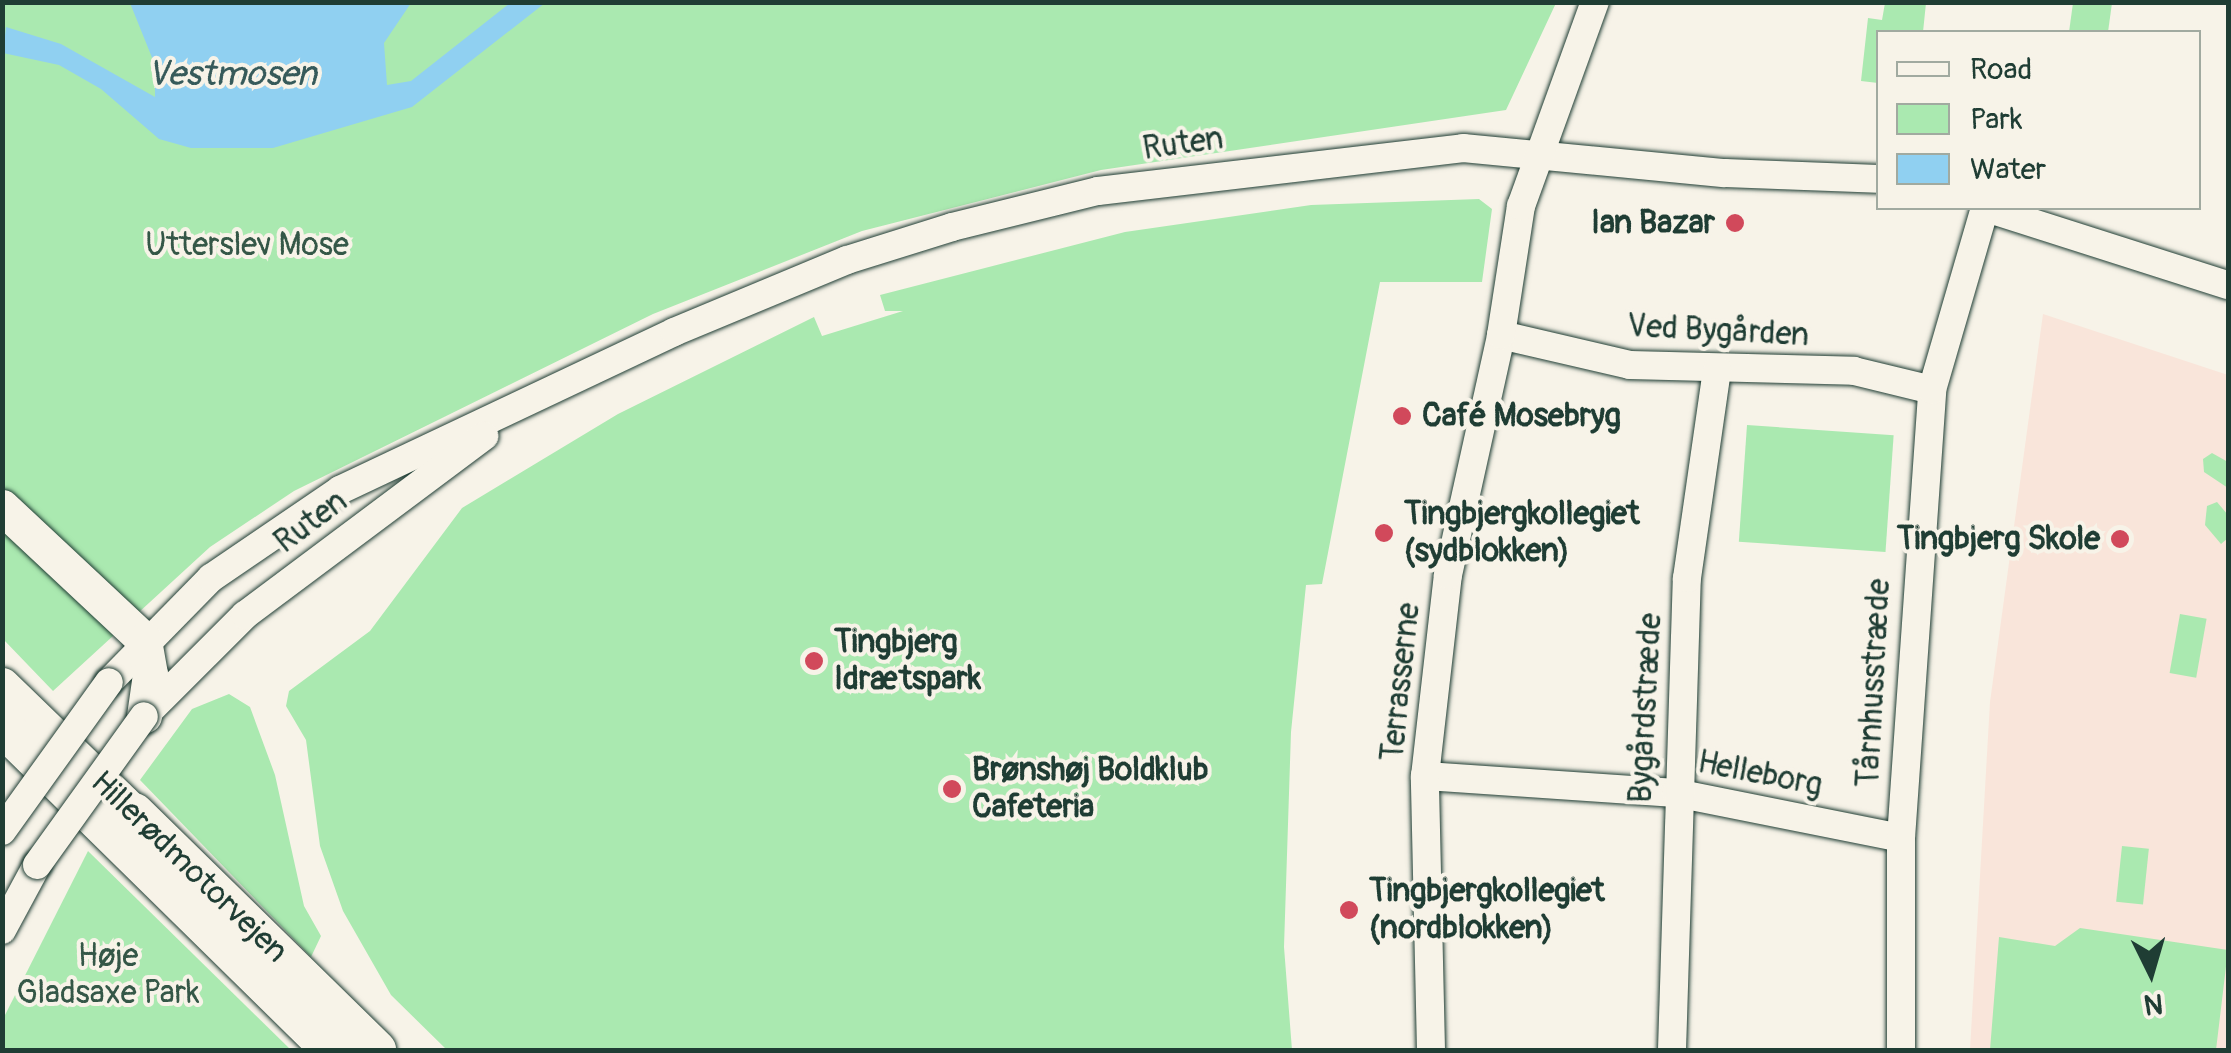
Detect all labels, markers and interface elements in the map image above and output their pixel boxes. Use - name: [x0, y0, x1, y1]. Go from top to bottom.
- legend: [1876, 30, 2201, 210]
- text: Road: [1970, 51, 2032, 88]
- water label: Vestmosen: [147, 53, 317, 95]
- text: Park: [1970, 101, 2023, 138]
- street label: Ruten: [1140, 119, 1226, 169]
- text: Water: [1970, 151, 2046, 188]
- place label: Ian Bazar: [1591, 204, 1715, 242]
- marker: Ian Bazar: [1724, 212, 1746, 234]
- park label: Utterslev Mose: [145, 226, 349, 264]
- street label: Ved Bygården: [1626, 307, 1810, 355]
- place label: Café Mosebryg: [1422, 397, 1621, 435]
- marker: Café Mosebryg: [1391, 405, 1413, 427]
- street label: Ruten: [267, 482, 355, 562]
- place label: Tingbjergkollegiet (sydblokken): [1404, 496, 1640, 571]
- place label: Tingbjerg Skole: [1897, 520, 2100, 558]
- marker: Tingbjergkollegiet (sydblokken): [1373, 522, 1395, 544]
- marker: Tingbjerg Skole: [2109, 528, 2131, 550]
- street label: Tårnhusstræde: [1849, 578, 1899, 788]
- street label: Terrasserne: [1374, 601, 1428, 763]
- street label: Bygårdstræde: [1622, 612, 1670, 804]
- place label: Tingbjerg Idrætspark: [834, 624, 981, 699]
- marker: Tingbjerg Idrætspark: [803, 650, 825, 672]
- street label: Helleborg: [1694, 743, 1826, 805]
- place label: Brønshøj Boldklub Cafeteria: [972, 752, 1208, 827]
- street label: Hillerødmotorvejen: [82, 763, 296, 971]
- marker: Brønshøj Boldklub Cafeteria: [941, 778, 963, 800]
- place label: Tingbjergkollegiet (nordblokken): [1369, 873, 1605, 948]
- marker: Tingbjergkollegiet (nordblokken): [1338, 899, 1360, 921]
- north arrow: [2101, 923, 2201, 1023]
- park label: Høje Gladsaxe Park: [16, 938, 200, 1013]
- text: N: [2143, 985, 2165, 1022]

